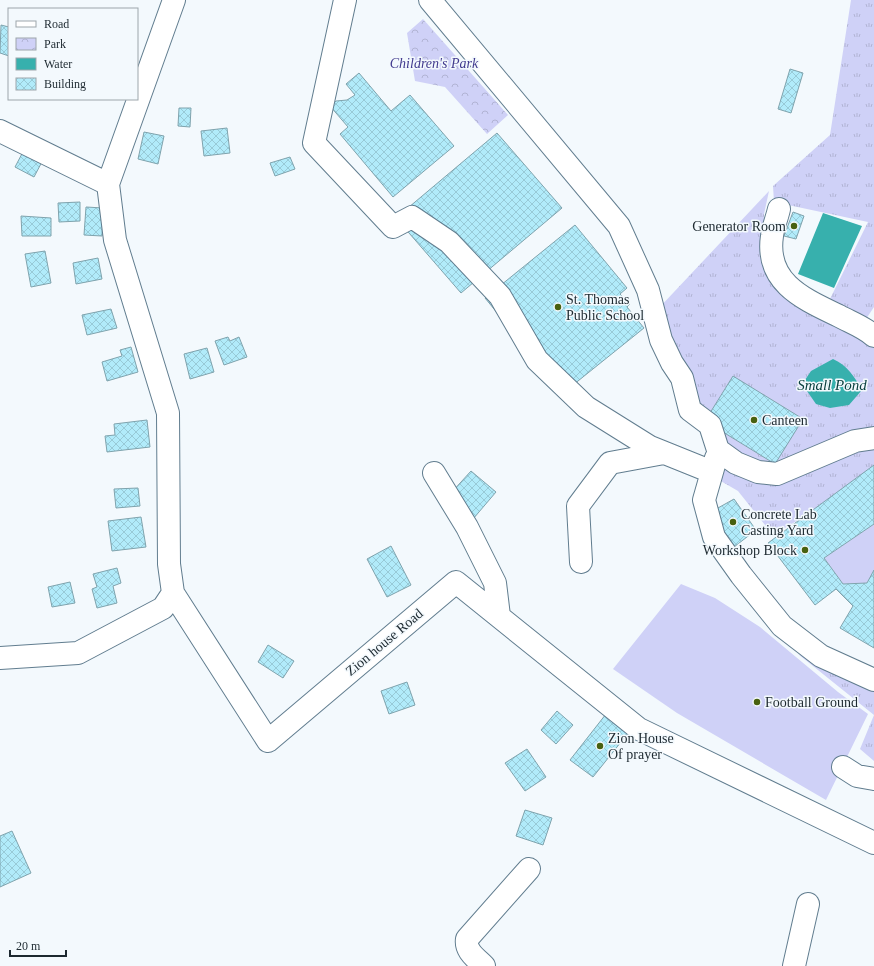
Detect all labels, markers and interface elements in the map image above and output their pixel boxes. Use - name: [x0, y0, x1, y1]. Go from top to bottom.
- legend: [8, 8, 138, 100]
- text: Road: [44, 17, 69, 31]
- text: Park: [44, 37, 66, 51]
- park label: Children's Park: [390, 56, 479, 71]
- text: Water: [44, 57, 72, 71]
- text: Building: [44, 77, 86, 91]
- place label: Generator Room: [692, 219, 786, 234]
- marker: Generator Room: [789, 221, 799, 231]
- place label: St. Thomas Public School: [566, 292, 644, 323]
- marker: St. Thomas Public School: [553, 302, 563, 312]
- water label: Small Pond: [797, 377, 867, 393]
- place label: Canteen: [762, 413, 808, 428]
- marker: Canteen: [749, 415, 759, 425]
- place label: Concrete Lab Casting Yard: [741, 507, 817, 538]
- marker: Concrete Lab Casting Yard: [728, 517, 738, 527]
- place label: Workshop Block: [703, 543, 797, 558]
- marker: Workshop Block: [800, 545, 810, 555]
- street label: Zion house Road: [343, 606, 426, 679]
- place label: Football Ground: [765, 695, 858, 710]
- marker: Football Ground: [752, 697, 762, 707]
- place label: Zion House Of prayer: [608, 731, 674, 762]
- marker: Zion House Of prayer: [595, 741, 605, 751]
- scale bar: [10, 932, 66, 958]
- text: 20 m: [16, 939, 41, 953]

